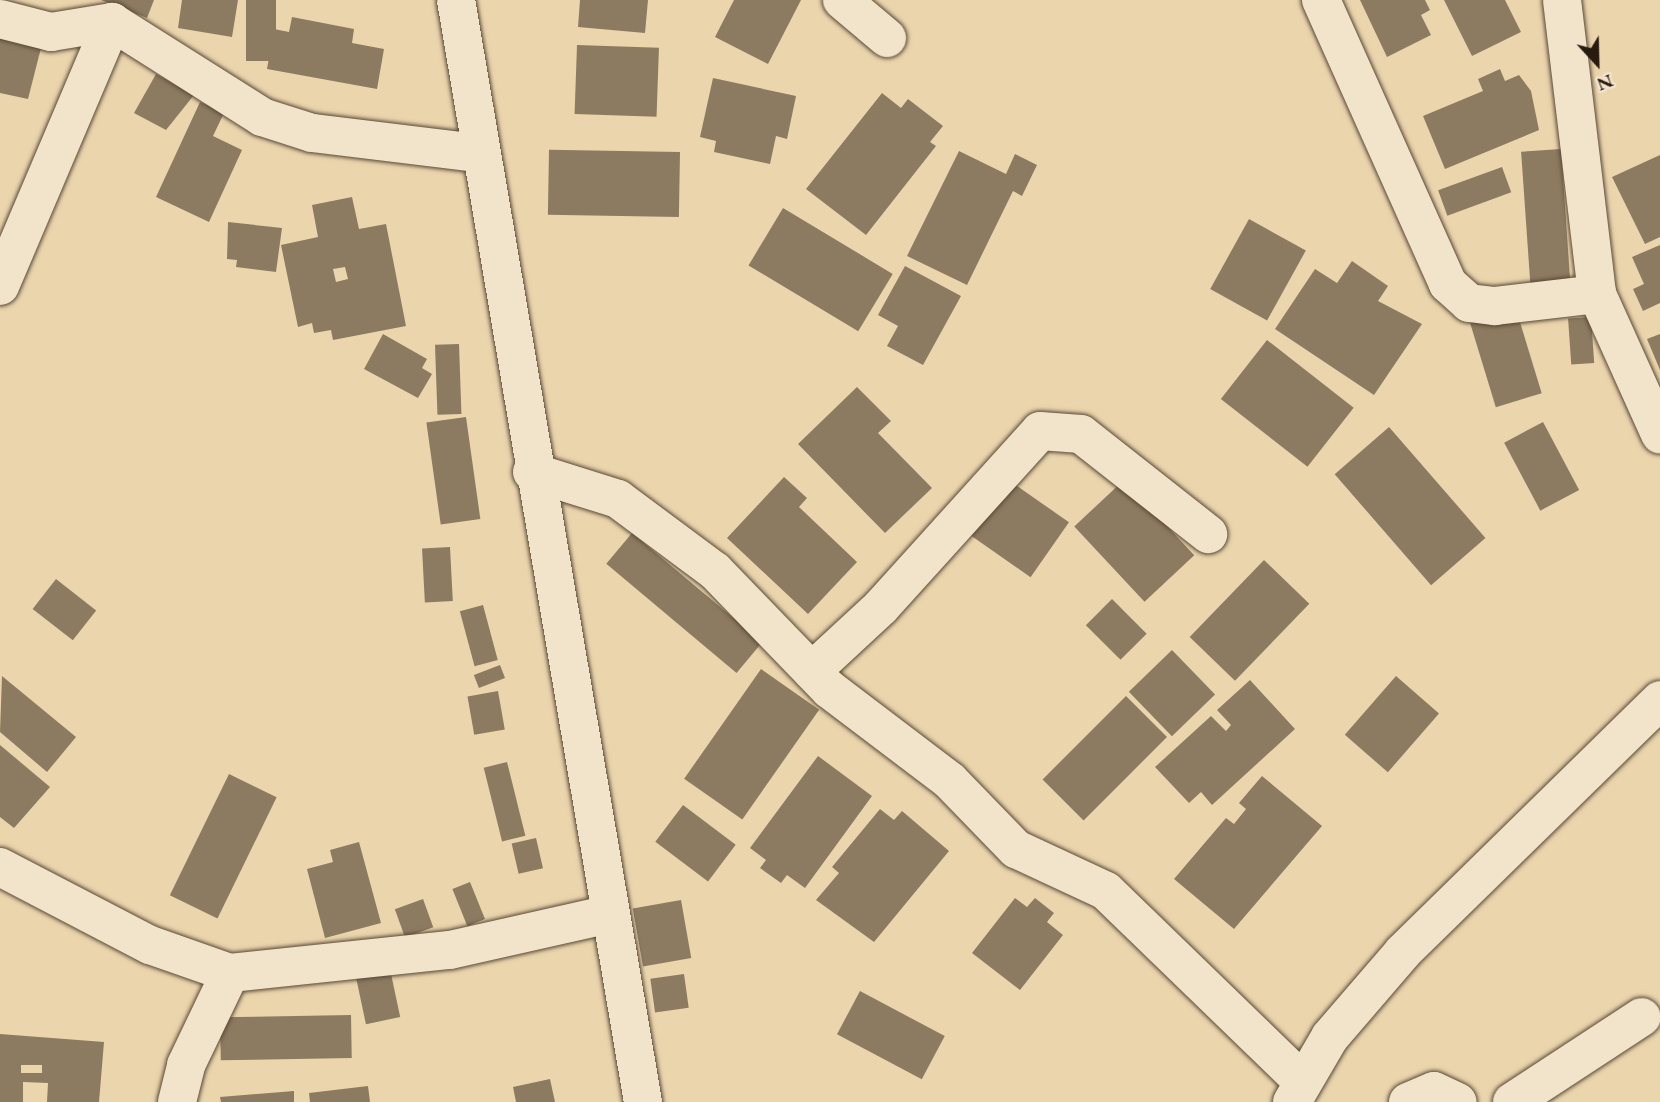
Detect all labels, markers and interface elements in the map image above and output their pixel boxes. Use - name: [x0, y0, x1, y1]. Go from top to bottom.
- north arrow: [1562, 28, 1632, 98]
- text: N: [1593, 68, 1617, 97]

